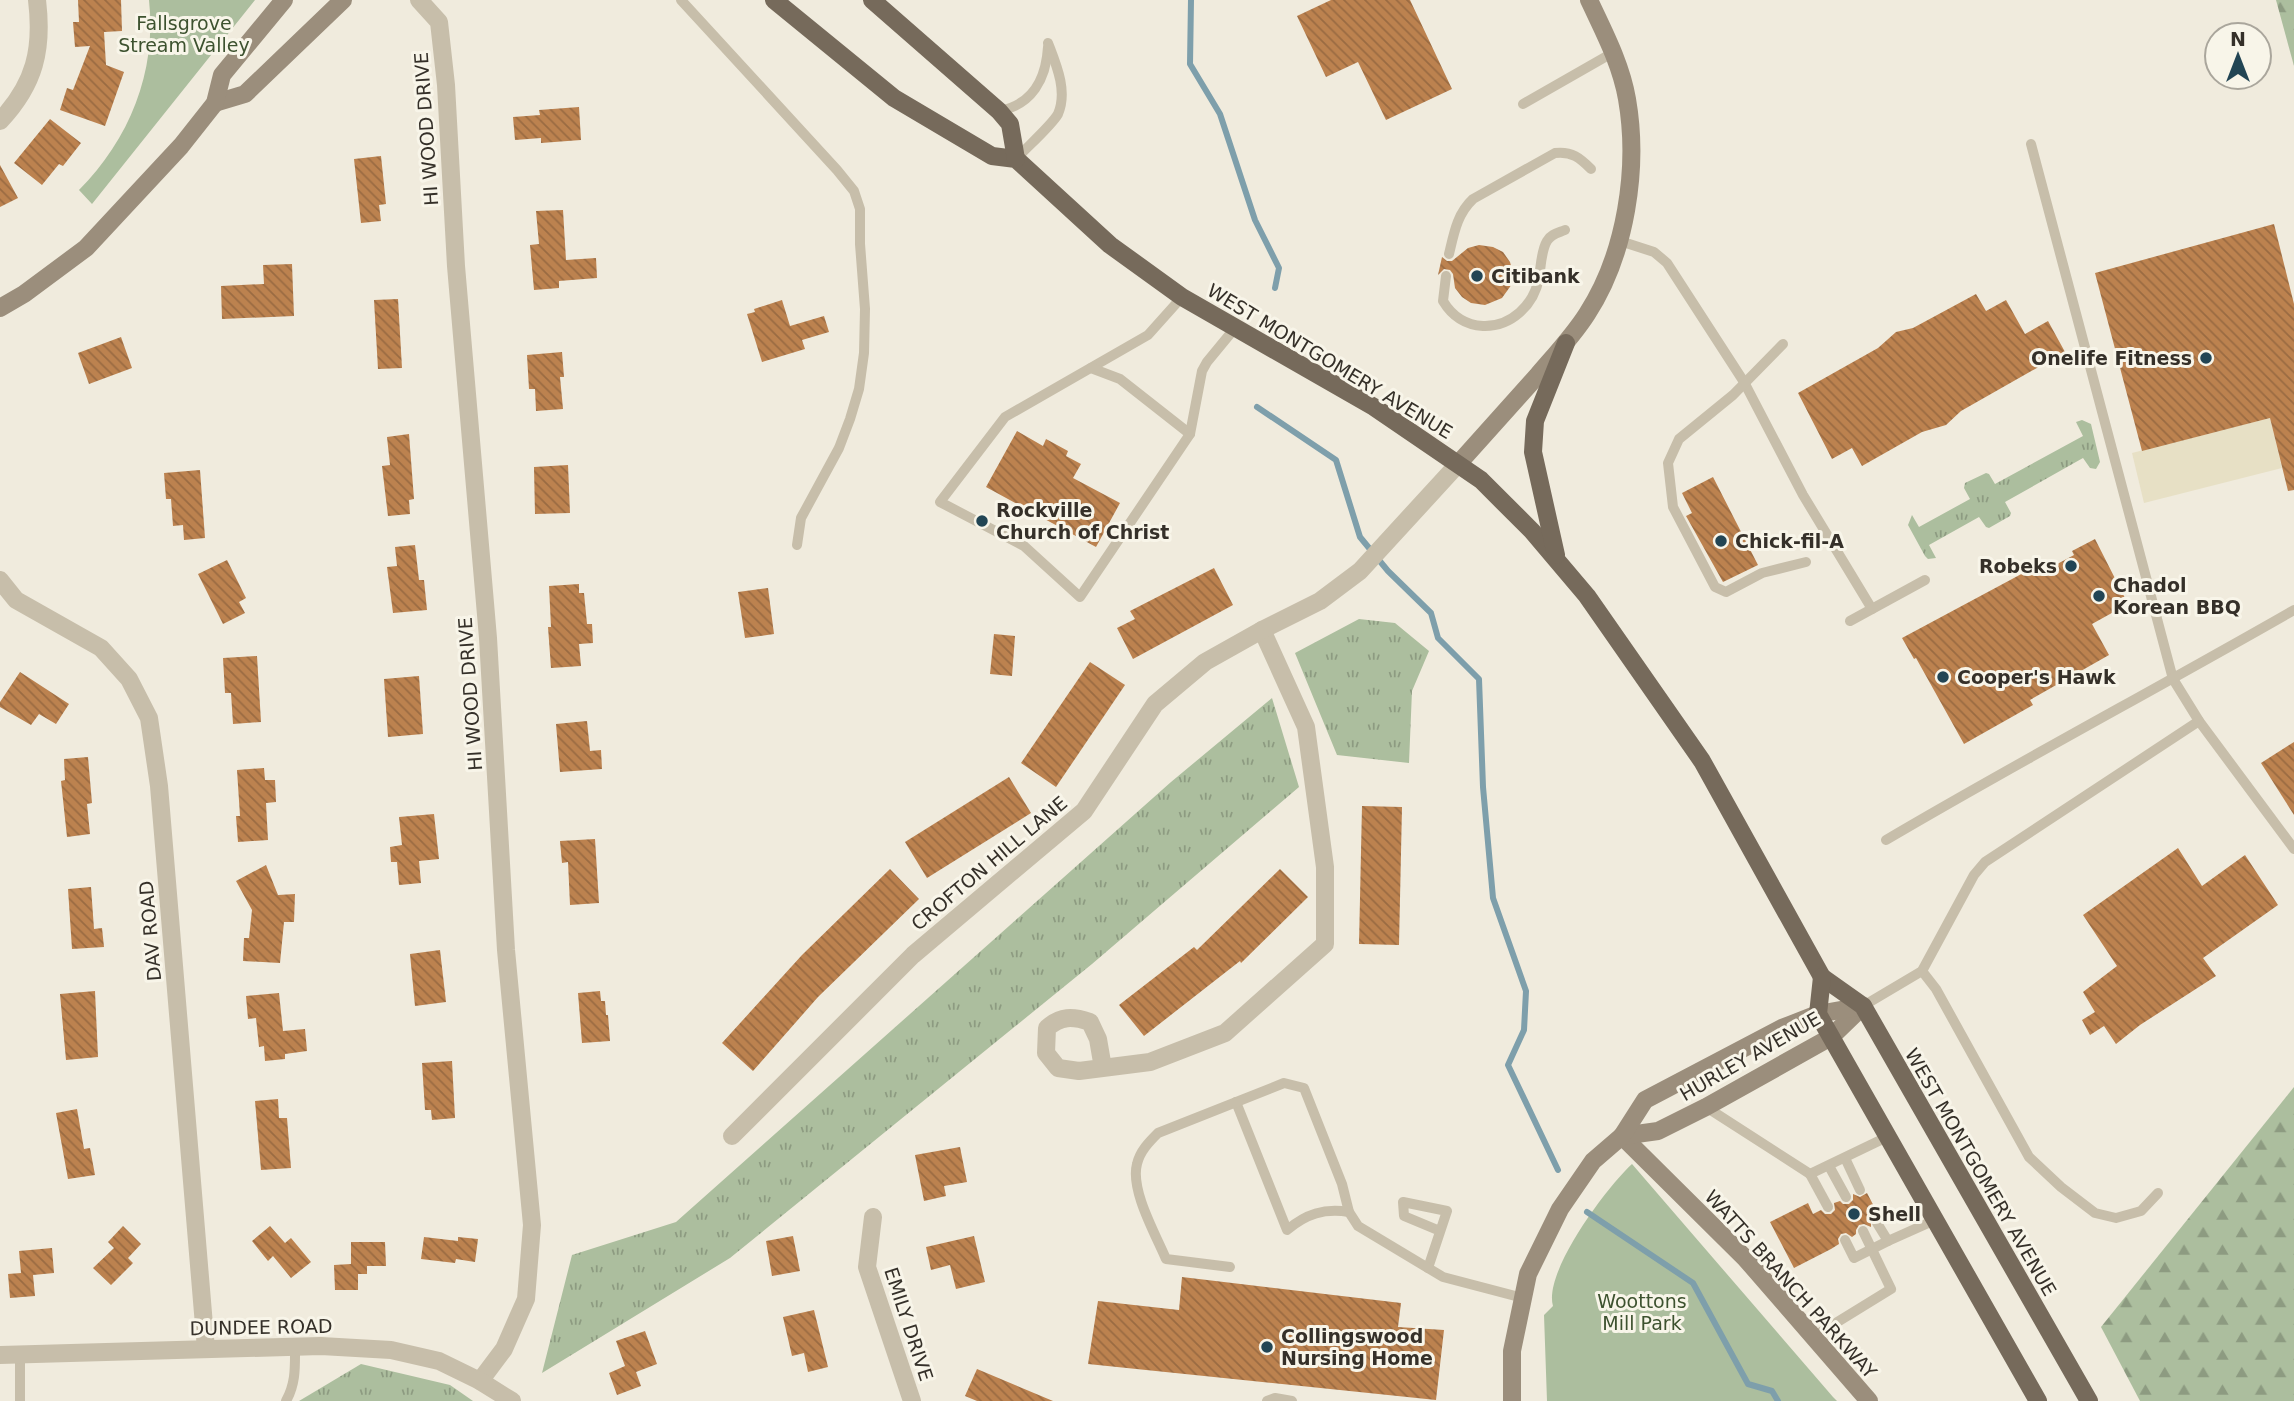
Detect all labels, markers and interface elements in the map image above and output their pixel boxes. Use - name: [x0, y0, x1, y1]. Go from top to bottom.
- park label: Fallsgrove Stream Valley: [118, 12, 250, 56]
- north arrow: [2203, 21, 2273, 91]
- text: N: [2230, 28, 2246, 50]
- street label: HI WOOD DRIVE: [410, 52, 442, 206]
- place label: Citibank: [1491, 265, 1580, 287]
- marker: Citibank: [1469, 268, 1485, 284]
- street label: WEST MONTGOMERY AVENUE: [1203, 279, 1457, 443]
- place label: Onelife Fitness: [2031, 347, 2192, 369]
- marker: Onelife Fitness: [2198, 350, 2214, 366]
- place label: Rockville Church of Christ: [996, 499, 1169, 543]
- marker: Rockville Church of Christ: [974, 513, 990, 529]
- place label: Chick-fil-A: [1735, 530, 1844, 552]
- marker: Chick-fil-A: [1713, 533, 1729, 549]
- place label: Robeks: [1979, 555, 2057, 577]
- marker: Robeks: [2063, 558, 2079, 574]
- place label: Chadol Korean BBQ: [2113, 574, 2241, 618]
- marker: Chadol Korean BBQ: [2091, 588, 2107, 604]
- street label: HI WOOD DRIVE: [454, 617, 486, 771]
- place label: Cooper's Hawk: [1957, 666, 2116, 688]
- marker: Cooper's Hawk: [1935, 669, 1951, 685]
- street label: CROFTON HILL LANE: [907, 792, 1071, 934]
- street label: DAV ROAD: [135, 880, 165, 982]
- street label: HURLEY AVENUE: [1676, 1007, 1824, 1105]
- street label: WEST MONTGOMERY AVENUE: [1901, 1044, 2061, 1300]
- street label: WATTS BRANCH PARKWAY: [1701, 1185, 1882, 1383]
- place label: Shell: [1868, 1203, 1921, 1225]
- marker: Shell: [1846, 1206, 1862, 1222]
- street label: EMILY DRIVE: [880, 1264, 938, 1384]
- park label: Woottons Mill Park: [1597, 1290, 1687, 1334]
- street label: DUNDEE ROAD: [189, 1315, 333, 1339]
- place label: Collingswood Nursing Home: [1281, 1325, 1433, 1369]
- marker: Collingswood Nursing Home: [1259, 1339, 1275, 1355]

